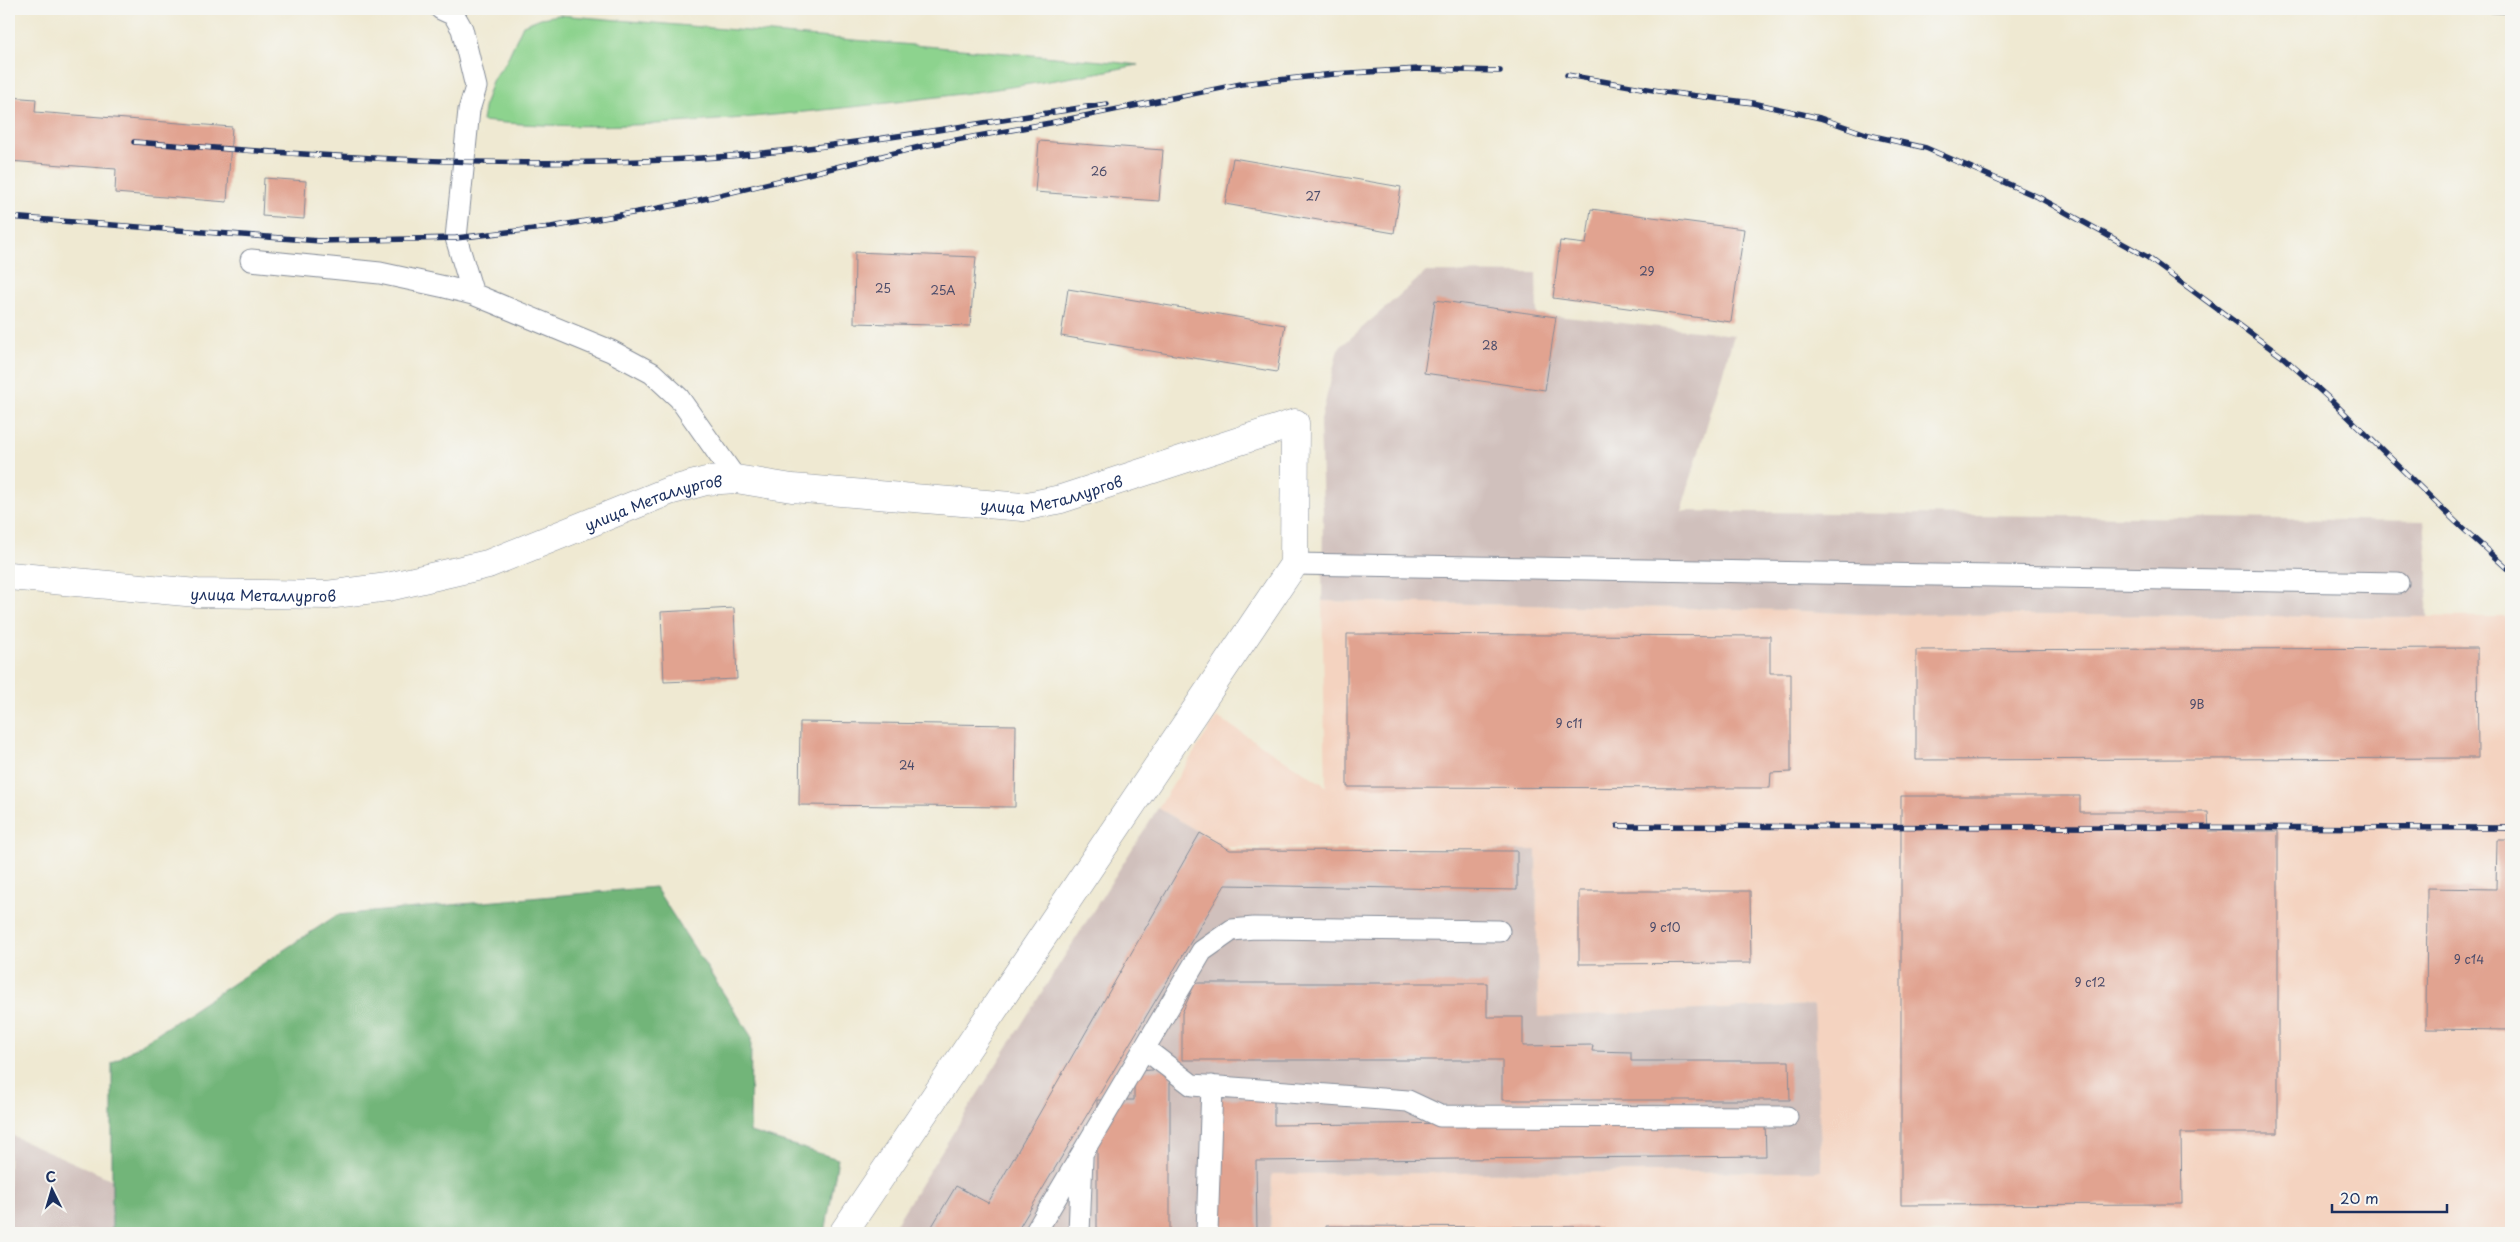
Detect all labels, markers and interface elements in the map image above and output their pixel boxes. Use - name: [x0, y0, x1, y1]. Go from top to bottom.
- house number: 26: [1091, 162, 1107, 180]
- house number: 27: [1306, 187, 1321, 205]
- house number: 29: [1639, 262, 1655, 280]
- house number: 25: [875, 279, 891, 297]
- house number: 25А: [930, 281, 956, 299]
- house number: 28: [1482, 336, 1498, 354]
- street label: улица Металлургов: [581, 468, 723, 536]
- street label: улица Металлургов: [980, 468, 1126, 519]
- street label: улица Металлургов: [190, 581, 338, 607]
- house number: 9В: [2190, 695, 2205, 713]
- house number: 9 с11: [1555, 714, 1583, 732]
- house number: 24: [899, 756, 915, 774]
- house number: 9 с10: [1649, 918, 1681, 936]
- house number: 9 с14: [2454, 950, 2484, 968]
- house number: 9 с12: [2075, 973, 2105, 991]
- north arrow: [28, 1164, 78, 1214]
- text: С: [45, 1166, 57, 1187]
- scale bar: [2332, 1182, 2448, 1214]
- text: 20 m: [2340, 1186, 2379, 1209]

